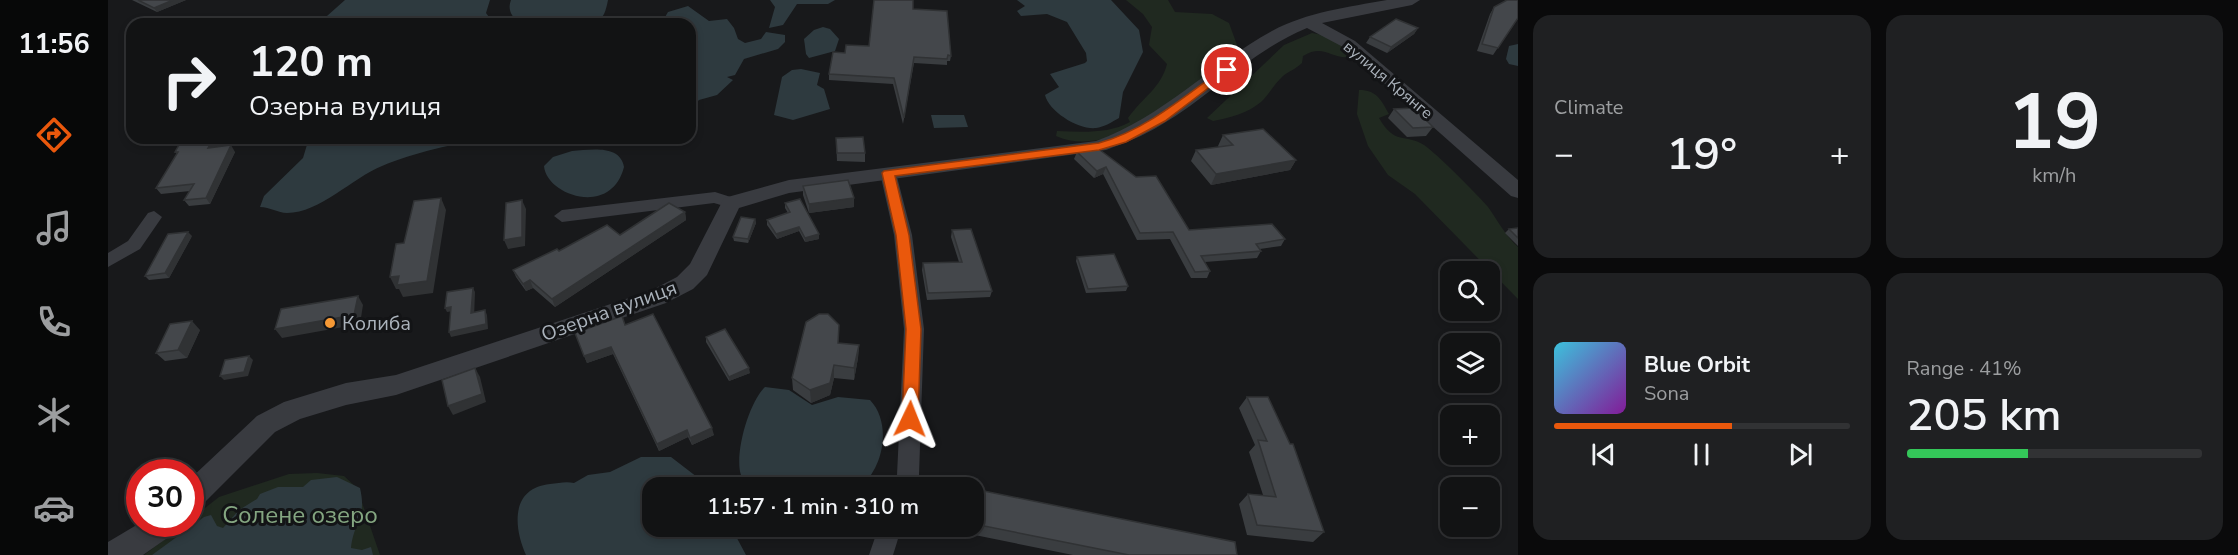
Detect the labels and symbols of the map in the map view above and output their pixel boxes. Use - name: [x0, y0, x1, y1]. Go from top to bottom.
- street label: вулиця Крянге: [1338, 36, 1438, 124]
- pin: [1201, 44, 1252, 95]
- street label: Озерна вулиця: [537, 274, 681, 348]
- place label: Колиба: [342, 310, 411, 337]
- marker: Колиба: [323, 316, 337, 330]
- position arrow: [878, 387, 942, 451]
- speed limit sign: 30: [126, 459, 204, 537]
- park label: Солене озеро: [222, 499, 378, 531]

